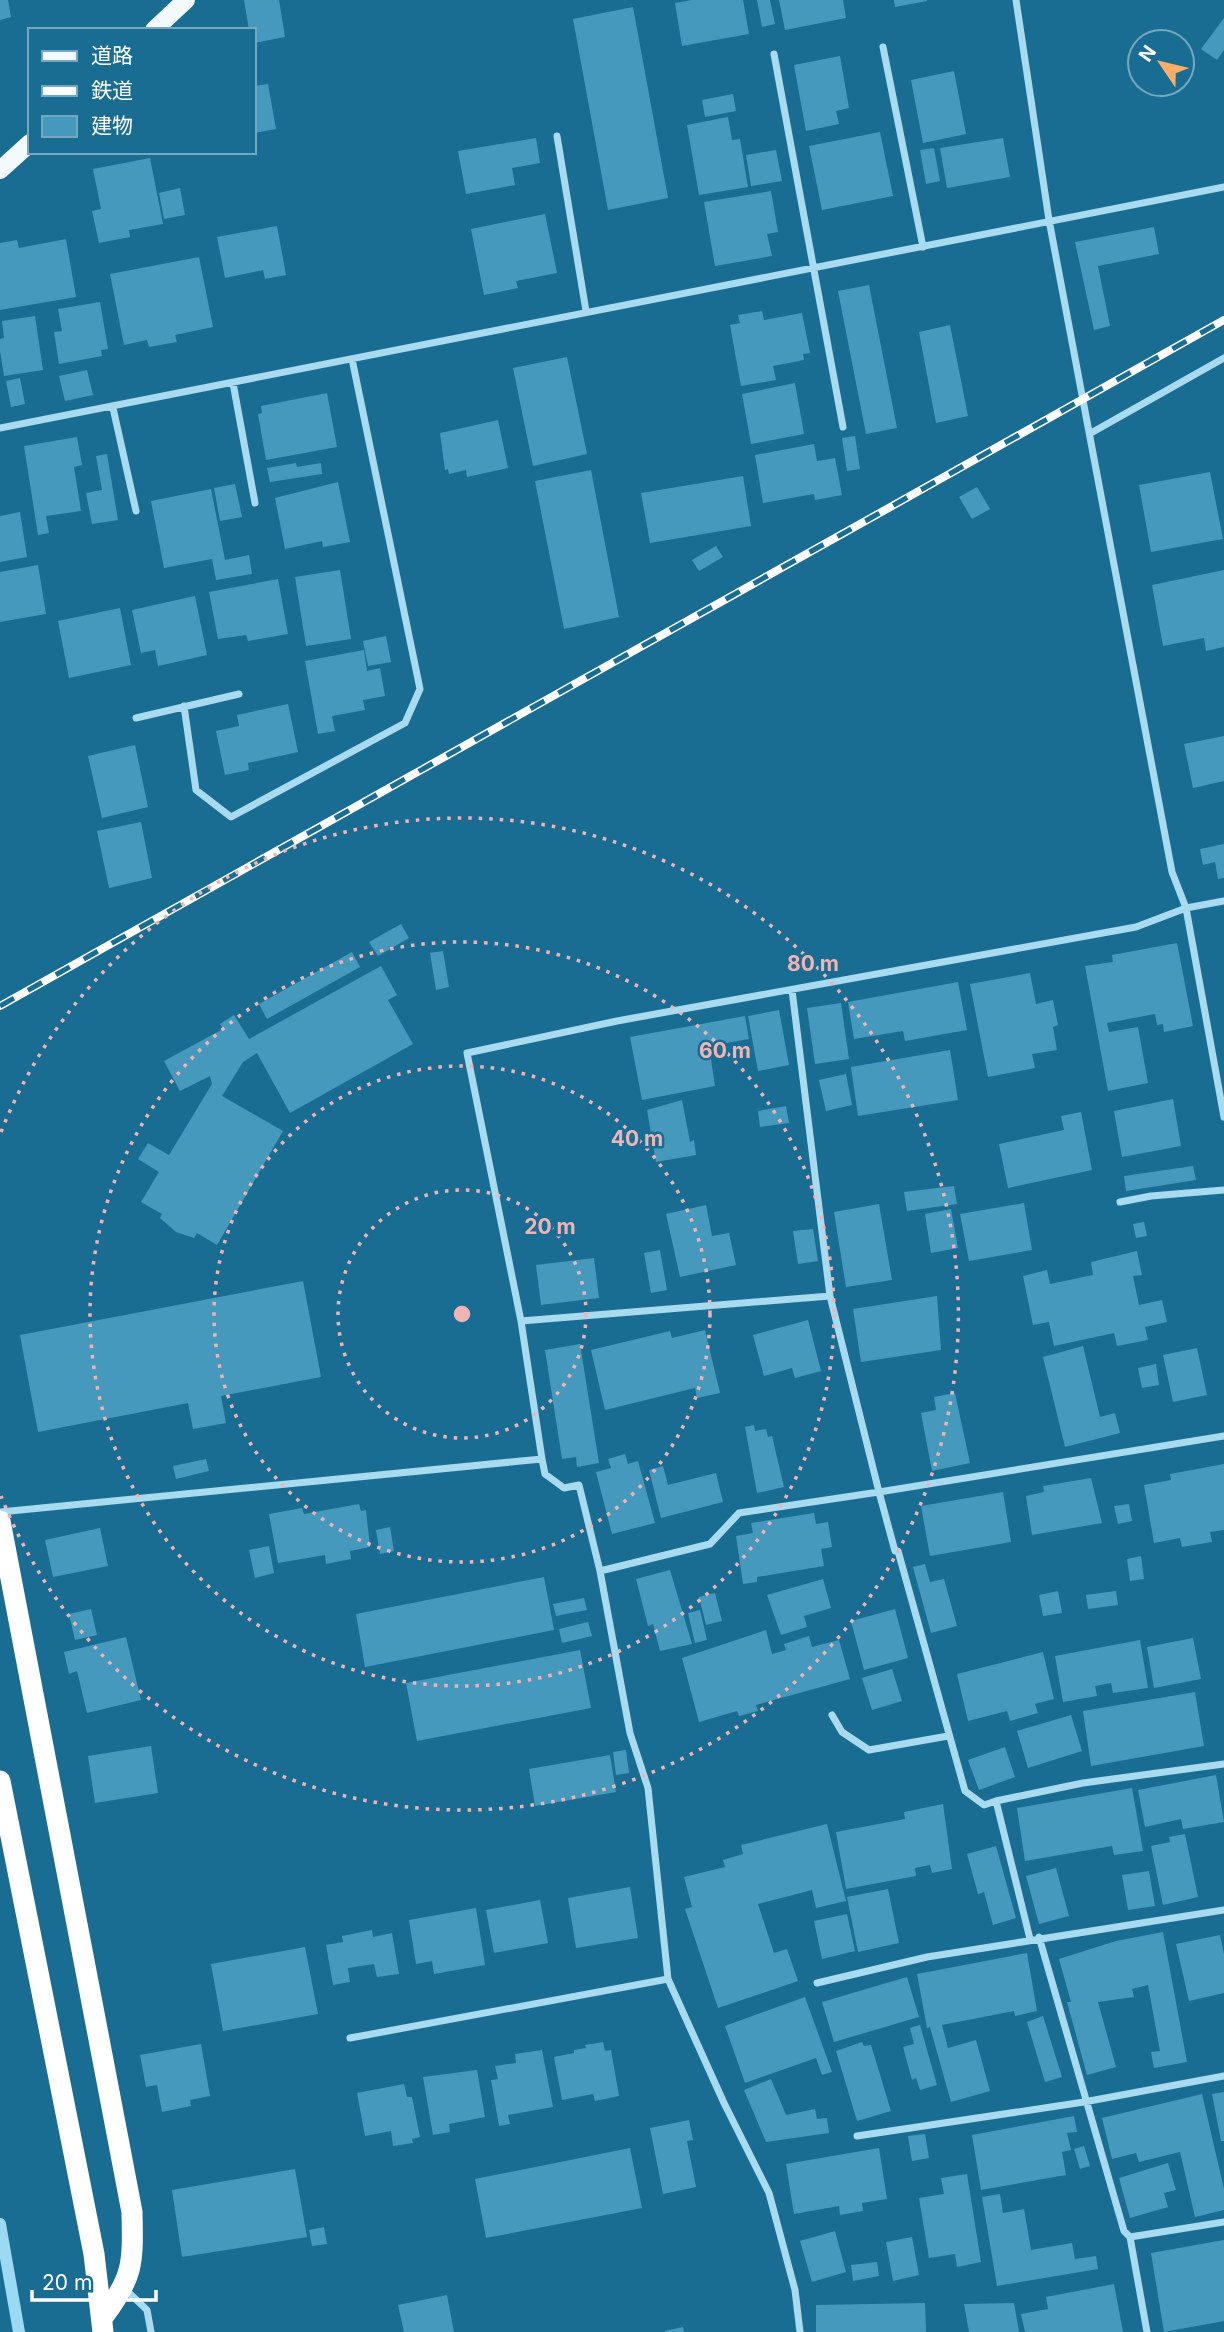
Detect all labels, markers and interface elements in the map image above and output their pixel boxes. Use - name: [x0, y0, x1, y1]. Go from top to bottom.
- legend: [28, 28, 256, 154]
- north arrow: [1126, 28, 1196, 98]
- text: N: [1134, 41, 1161, 66]
- text: 道路: [91, 43, 133, 68]
- text: 鉄道: [91, 78, 133, 103]
- text: 建物: [91, 113, 133, 138]
- text: 80 m: [787, 951, 839, 976]
- text: 60 m: [699, 1038, 751, 1063]
- text: 40 m: [611, 1126, 663, 1151]
- text: 20 m: [524, 1214, 576, 1239]
- centre of rings: [450, 1302, 474, 1326]
- scale bar: [32, 2258, 156, 2302]
- text: 20 m: [42, 2270, 92, 2295]

